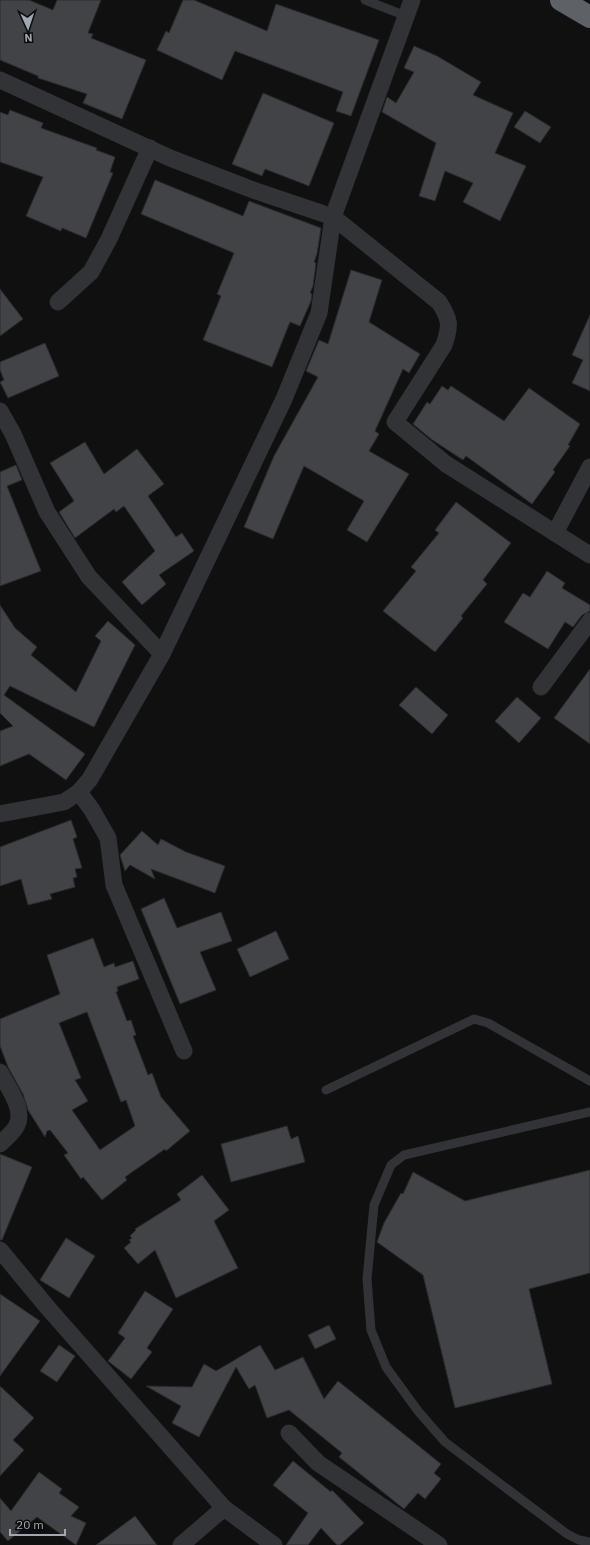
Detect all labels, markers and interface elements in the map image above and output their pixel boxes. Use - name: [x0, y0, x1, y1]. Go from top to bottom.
- north arrow: [8, 8, 48, 48]
- text: N: [24, 31, 33, 45]
- scale bar: [10, 1511, 65, 1537]
- text: 20 m: [16, 1517, 44, 1532]

